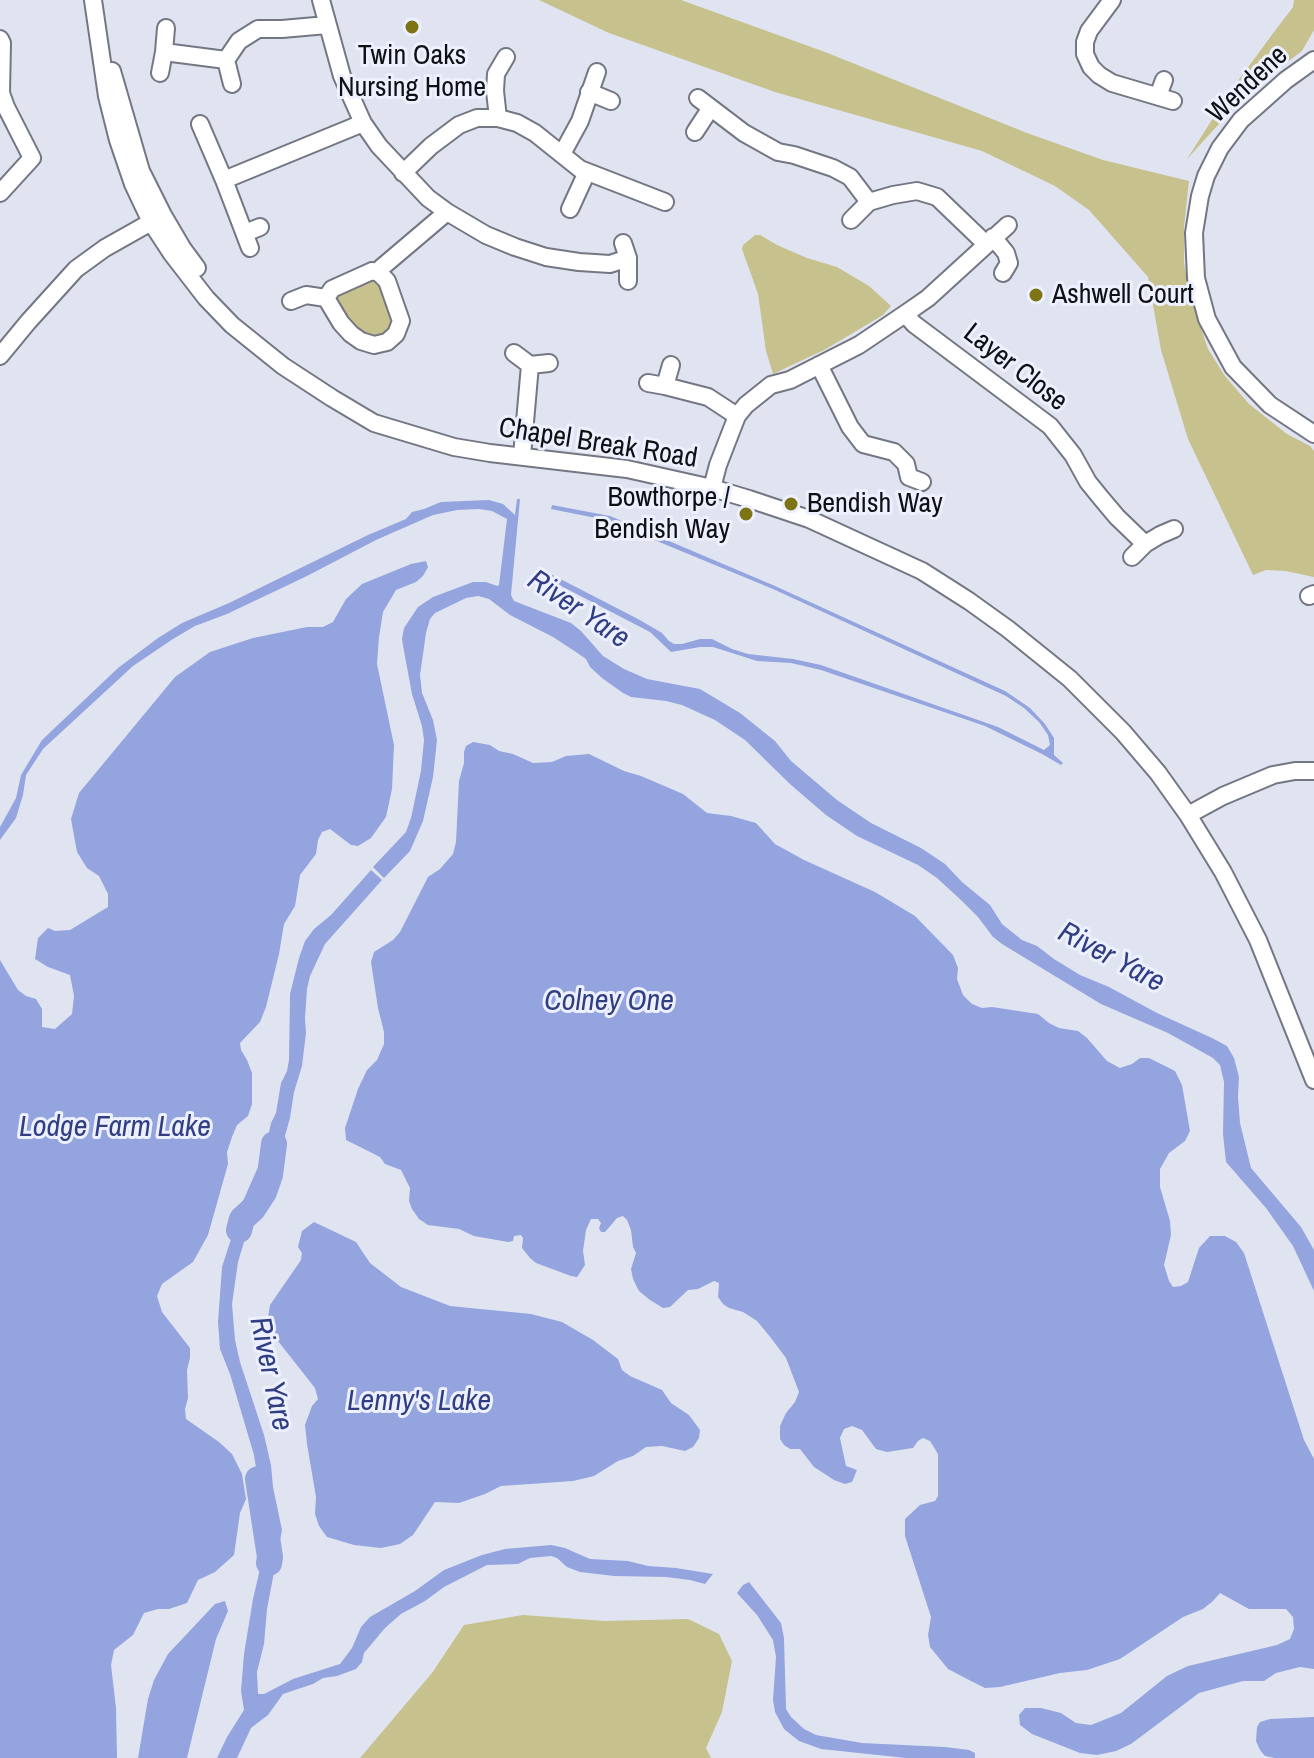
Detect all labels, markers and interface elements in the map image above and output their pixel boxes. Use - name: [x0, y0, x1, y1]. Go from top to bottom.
- marker: Twin Oaks Nursing Home: [403, 18, 421, 36]
- place label: Twin Oaks Nursing Home: [338, 39, 486, 105]
- street label: Wendene: [1201, 39, 1295, 131]
- place label: Ashwell Court: [1052, 278, 1194, 312]
- marker: Ashwell Court: [1027, 286, 1045, 304]
- street label: Layer Close: [956, 317, 1074, 419]
- street label: Chapel Break Road: [496, 412, 700, 476]
- place label: Bowthorpe / Bendish Way: [594, 481, 730, 547]
- place label: Bendish Way: [807, 487, 943, 521]
- marker: Bendish Way: [782, 495, 800, 513]
- marker: Bowthorpe / Bendish Way: [737, 505, 755, 523]
- water label: River Yare: [520, 563, 636, 657]
- water label: River Yare: [1052, 915, 1170, 1001]
- water label: Colney One: [544, 984, 674, 1020]
- water label: Lodge Farm Lake: [19, 1110, 211, 1146]
- water label: River Yare: [240, 1314, 300, 1434]
- water label: Lenny's Lake: [347, 1384, 491, 1420]

